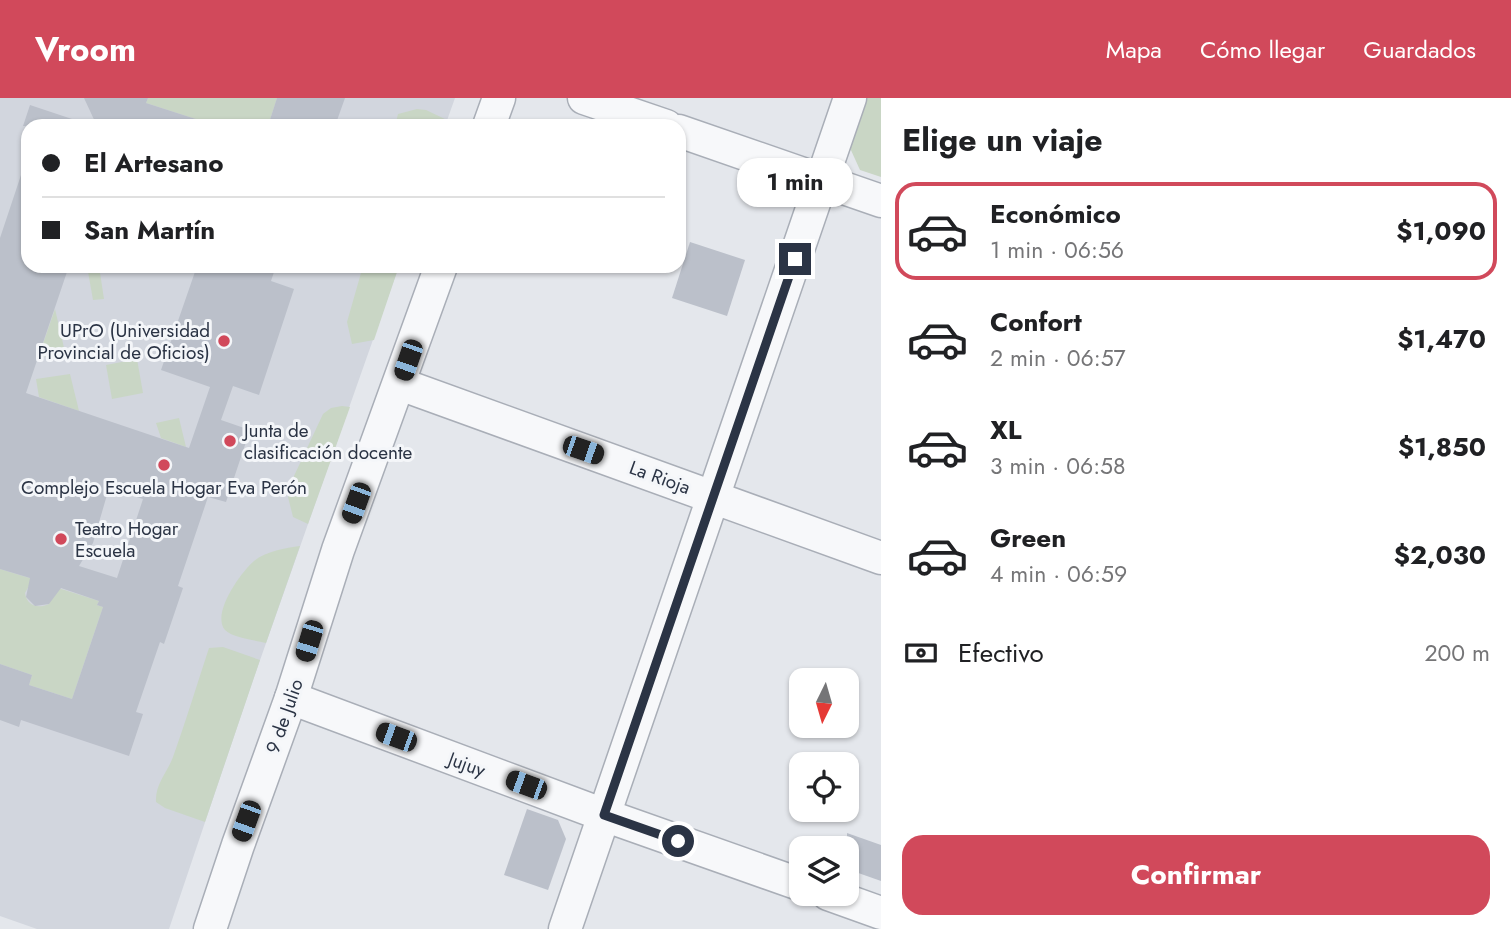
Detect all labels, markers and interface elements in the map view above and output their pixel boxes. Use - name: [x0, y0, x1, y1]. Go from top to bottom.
- text: Vroom: [35, 26, 136, 73]
- text: Mapa: [1106, 32, 1162, 67]
- text: Cómo llegar: [1200, 32, 1325, 67]
- text: Guardados: [1363, 32, 1476, 67]
- text: Elige un viaje: [902, 117, 1103, 163]
- text: El Artesano: [84, 144, 224, 182]
- callout: 1 min: [737, 158, 853, 206]
- text: 1 min: [766, 165, 824, 199]
- text: Económico: [990, 195, 1121, 233]
- icon: car: [906, 200, 969, 263]
- text: San Martín: [84, 211, 215, 249]
- text: $1,090: [1396, 212, 1486, 250]
- text: 1 min · 06:56: [990, 233, 1124, 267]
- route end: [779, 243, 811, 275]
- text: Confort: [990, 303, 1082, 341]
- icon: car: [906, 308, 969, 371]
- place label: UPrO (Universidad Provincial de Oficios): [37, 317, 210, 366]
- text: $1,470: [1397, 320, 1486, 358]
- marker: UPrO (Universidad Provincial de Oficios): [216, 333, 232, 349]
- car: [392, 337, 425, 383]
- text: 2 min · 06:57: [990, 341, 1126, 375]
- text: XL: [990, 411, 1022, 449]
- icon: car: [906, 416, 969, 479]
- place label: Junta de clasificación docente: [241, 417, 412, 466]
- text: $1,850: [1398, 428, 1486, 466]
- marker: Junta de clasificación docente: [222, 433, 238, 449]
- car: [560, 433, 607, 467]
- text: 3 min · 06:58: [990, 449, 1126, 483]
- street label: La Rioja: [626, 454, 694, 501]
- marker: Complejo Escuela Hogar Eva Perón: [156, 457, 172, 473]
- place label: Complejo Escuela Hogar Eva Perón: [21, 474, 307, 501]
- car: [339, 480, 374, 526]
- place label: Teatro Hogar Escuela: [75, 515, 179, 564]
- text: Green: [990, 519, 1066, 557]
- icon: car: [906, 524, 969, 587]
- marker: Teatro Hogar Escuela: [53, 531, 69, 547]
- text: $2,030: [1394, 536, 1486, 574]
- text: 4 min · 06:59: [990, 557, 1127, 591]
- car: [293, 618, 326, 664]
- icon: cash: [902, 634, 940, 672]
- text: Efectivo: [958, 634, 1044, 672]
- text: 200 m: [1424, 636, 1490, 670]
- north arrow: [789, 668, 859, 738]
- map controls: [789, 668, 859, 906]
- street label: 9 de Julio: [259, 675, 310, 757]
- car: [373, 720, 420, 754]
- street label: Jujuy: [442, 744, 490, 784]
- button: locate: [789, 752, 859, 822]
- car: [503, 768, 550, 802]
- car: [229, 798, 264, 844]
- route start: [662, 825, 694, 857]
- button: Confirmar: [902, 835, 1490, 915]
- button: layers: [789, 836, 859, 906]

